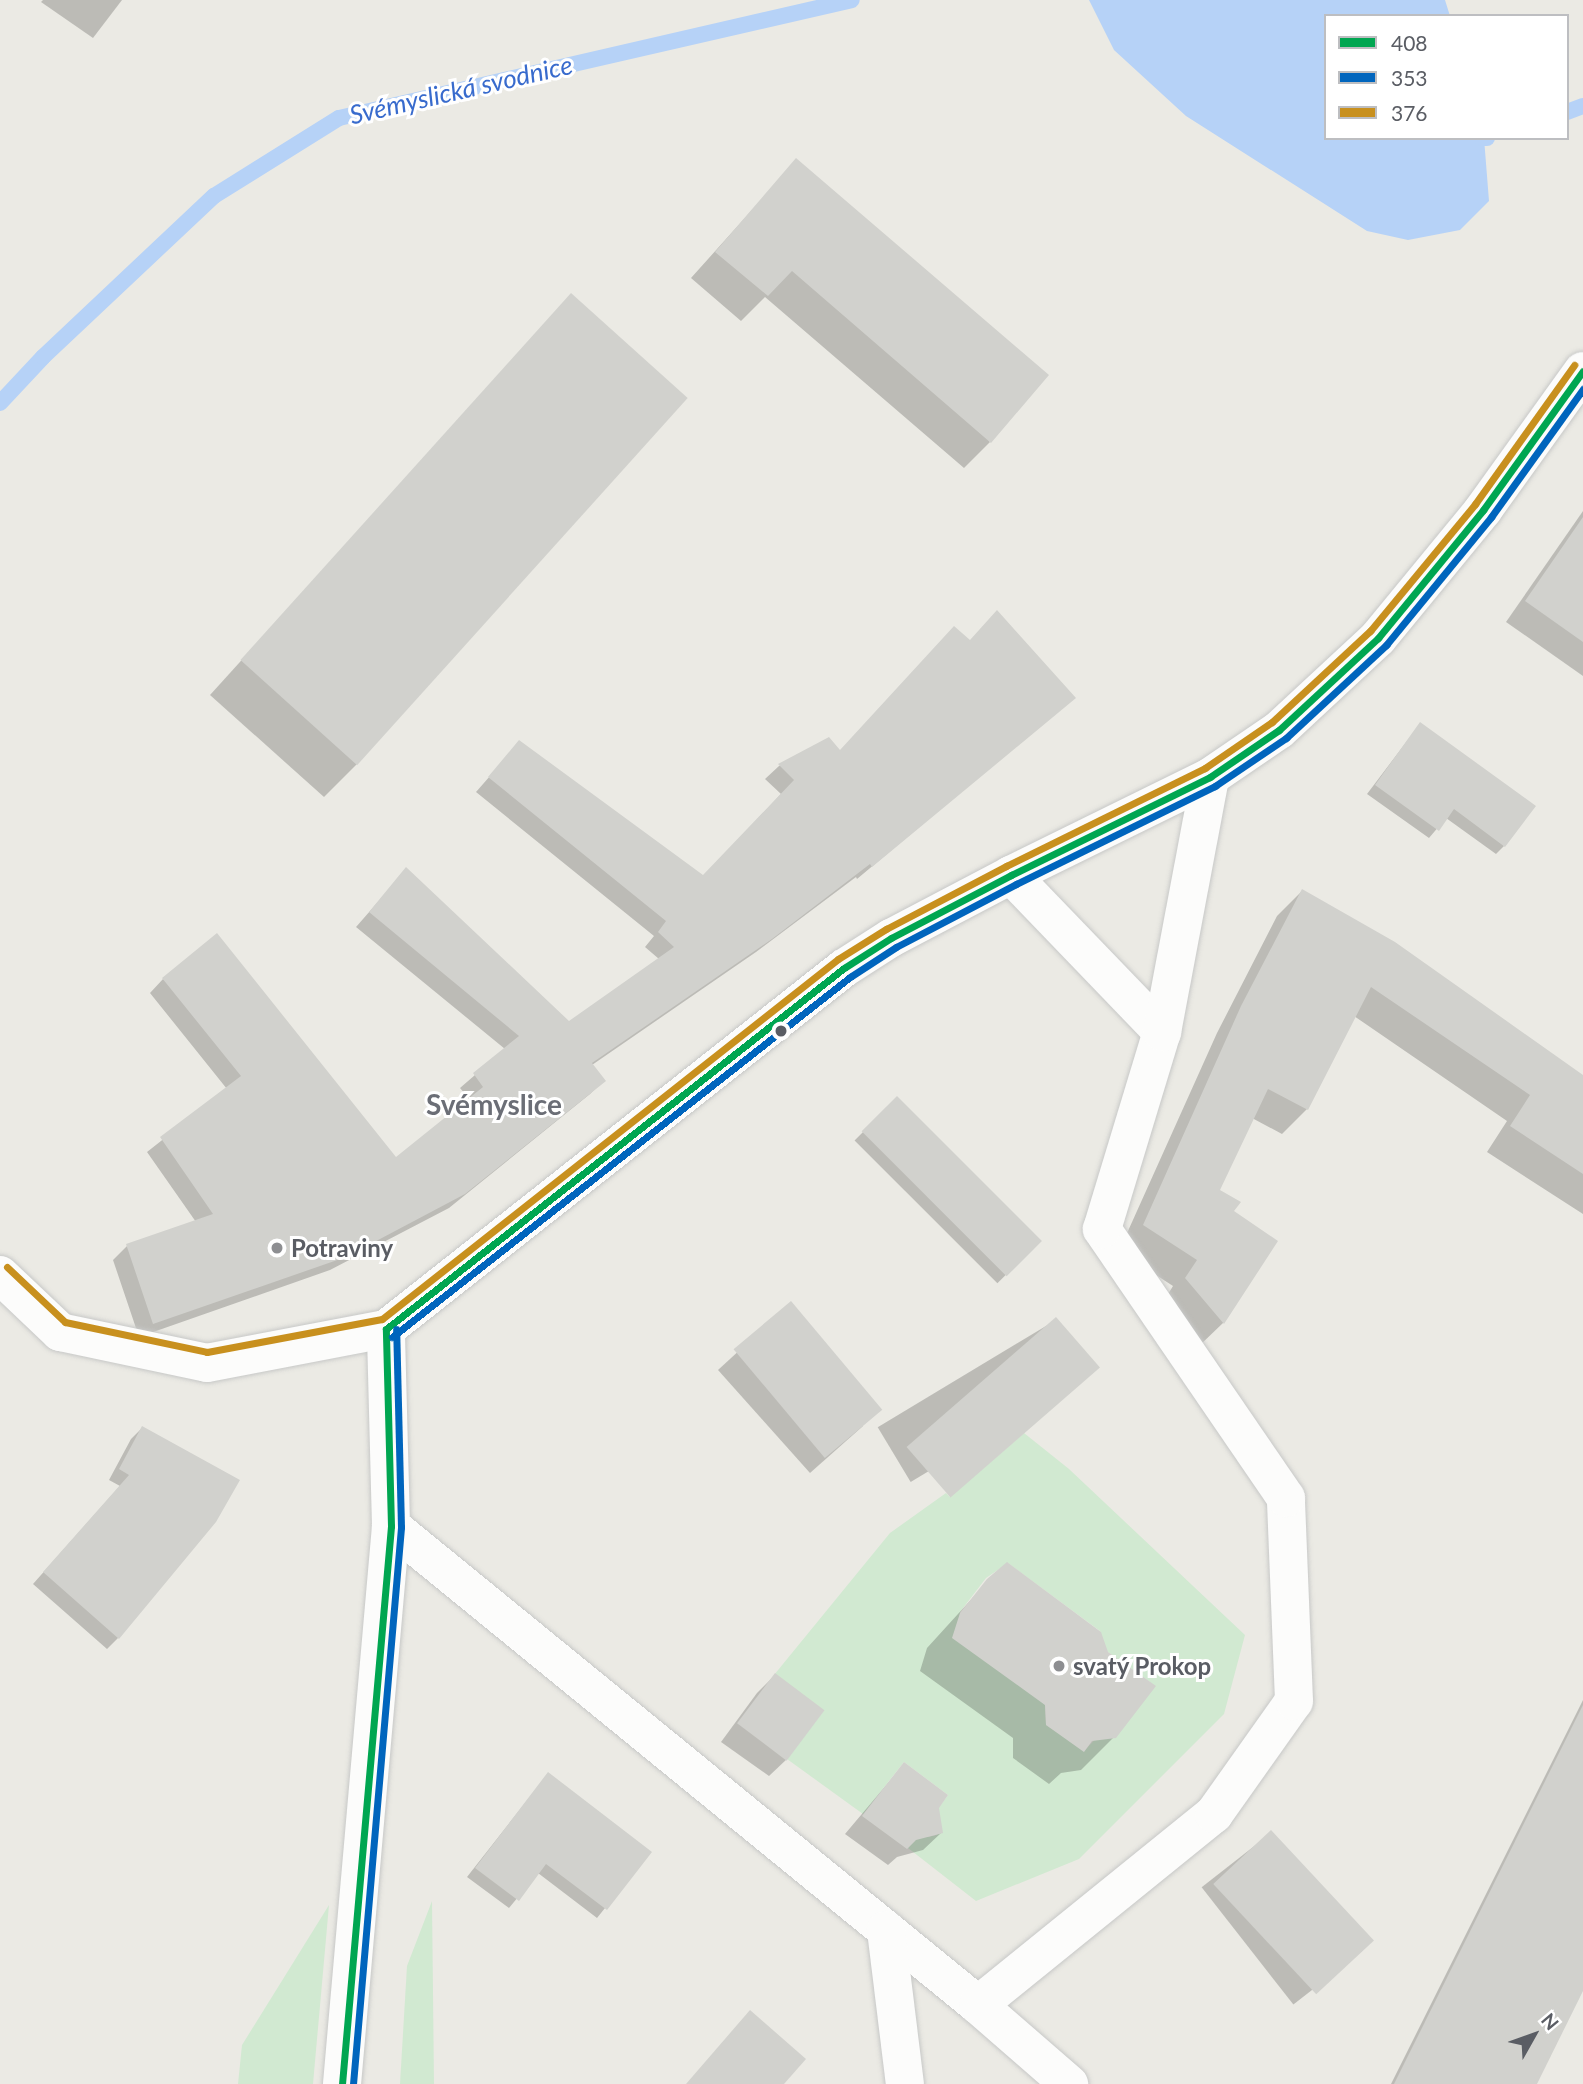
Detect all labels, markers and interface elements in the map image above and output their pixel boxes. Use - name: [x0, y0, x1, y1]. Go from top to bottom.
- legend: [1324, 14, 1569, 140]
- text: 408: [1391, 30, 1428, 55]
- water label: Svémyslická svodnice: [346, 49, 576, 131]
- text: 353: [1391, 65, 1428, 90]
- text: 376: [1391, 100, 1428, 125]
- unlabelled marker: [774, 1024, 788, 1038]
- district label: Svémyslice: [426, 1087, 562, 1121]
- place label: Potraviny: [291, 1234, 393, 1262]
- marker: Potraviny: [269, 1240, 285, 1256]
- place label: svatý Prokop: [1073, 1652, 1212, 1680]
- marker: svatý Prokop: [1051, 1658, 1067, 1674]
- north arrow: [1499, 2000, 1569, 2070]
- text: N: [1537, 2008, 1564, 2034]

